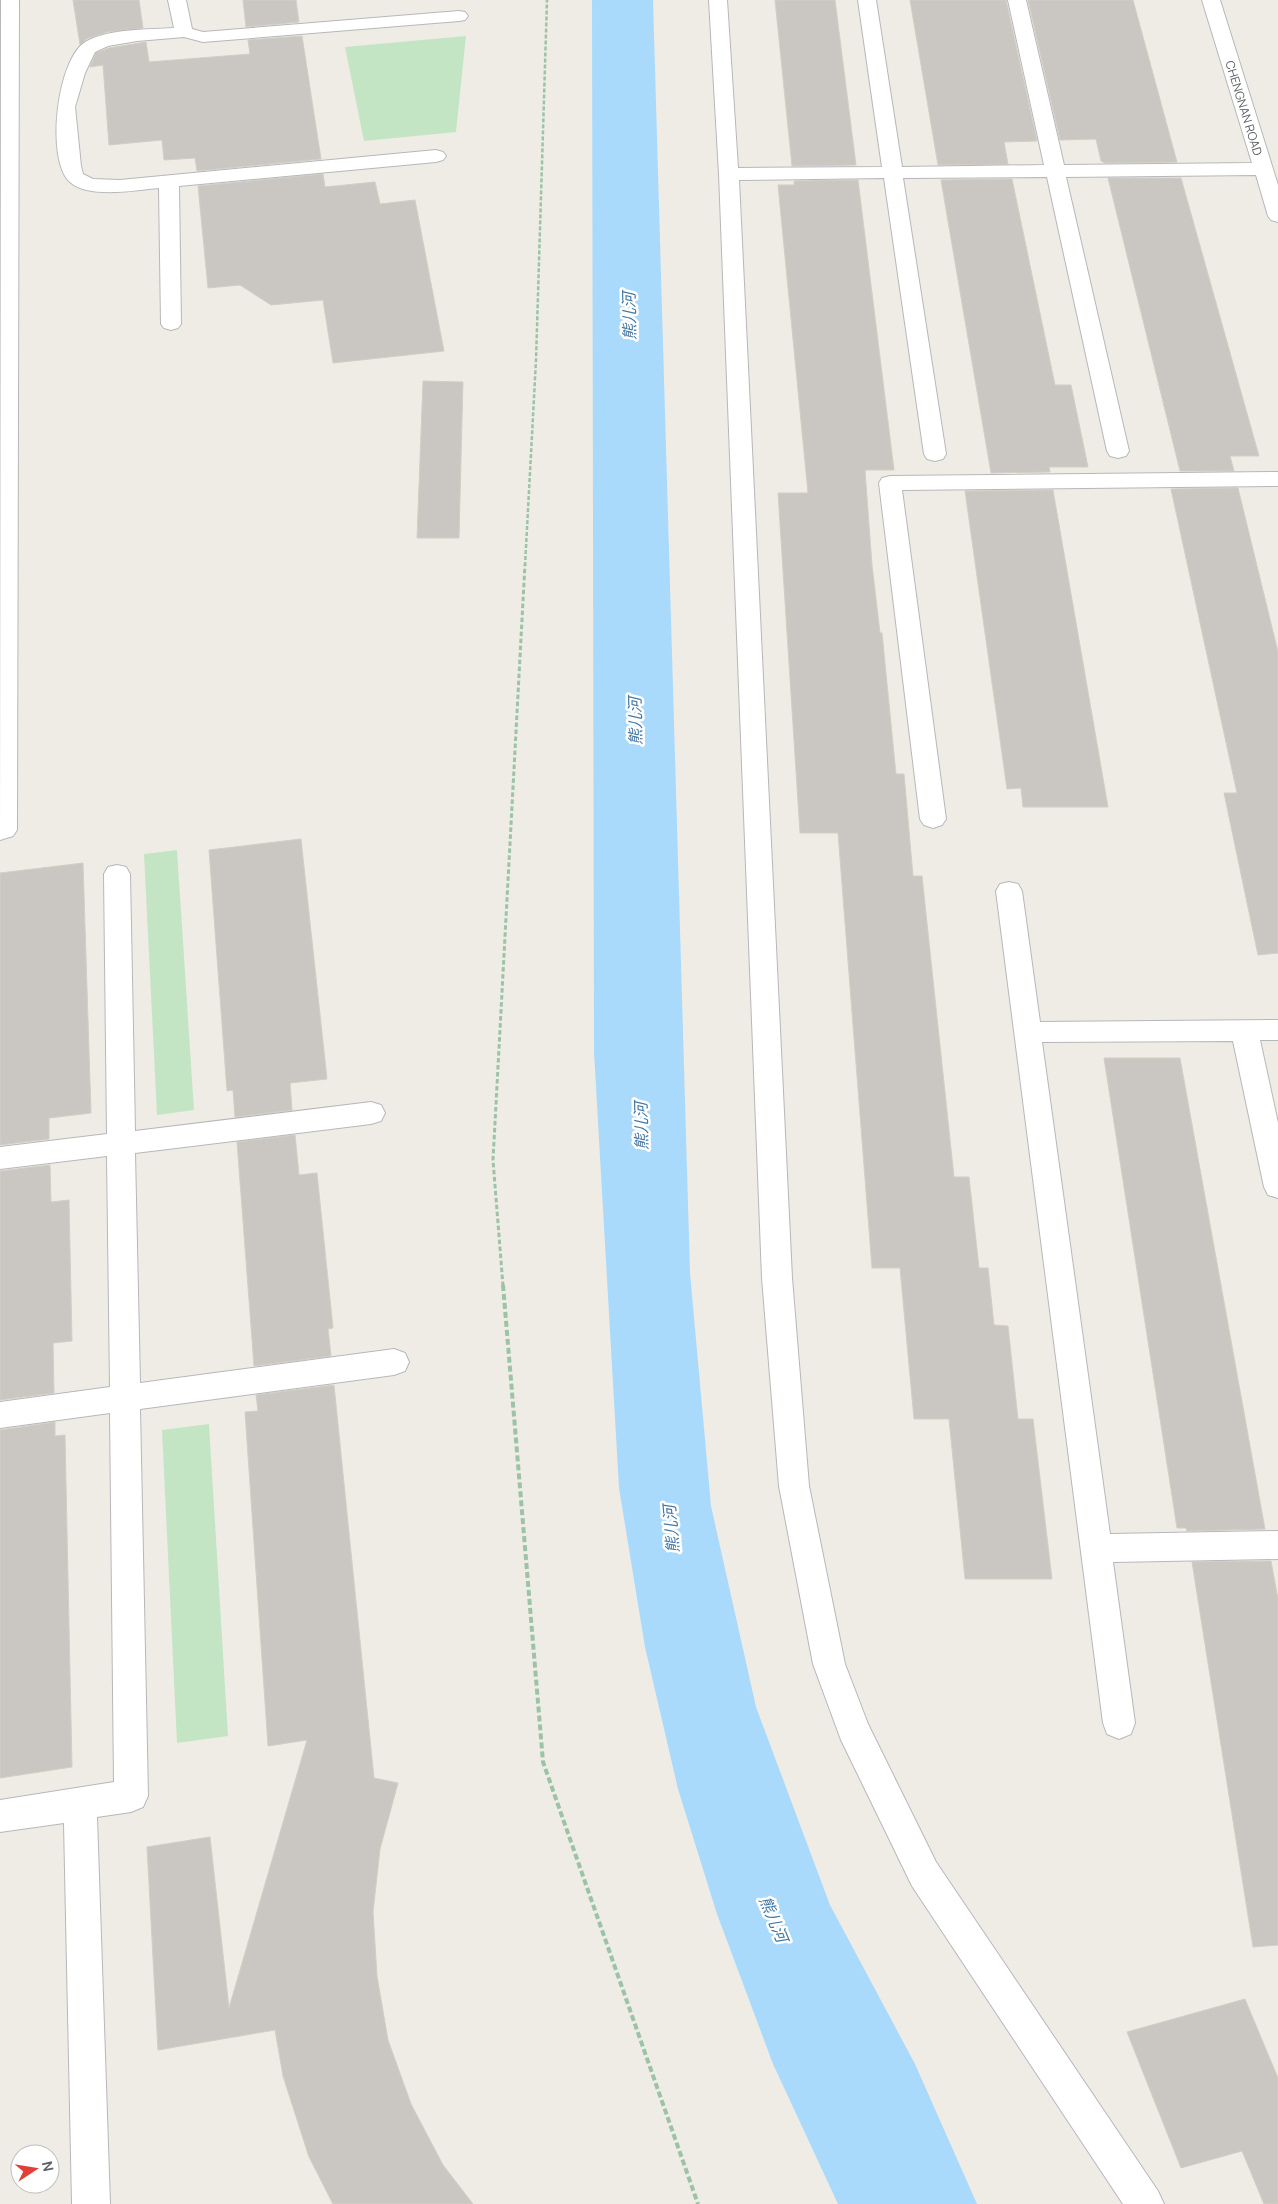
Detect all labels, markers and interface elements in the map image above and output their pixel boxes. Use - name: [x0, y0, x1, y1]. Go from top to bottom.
- street label: CHENGNAN ROAD: [1221, 58, 1267, 158]
- water label: 熊儿河: [618, 289, 640, 340]
- water label: 熊儿河: [624, 694, 646, 745]
- water label: 熊儿河: [630, 1099, 652, 1150]
- water label: 熊儿河: [658, 1501, 684, 1554]
- water label: 熊儿河: [754, 1893, 795, 1948]
- north arrow: [10, 2144, 60, 2194]
- text: N: [38, 2159, 59, 2173]

